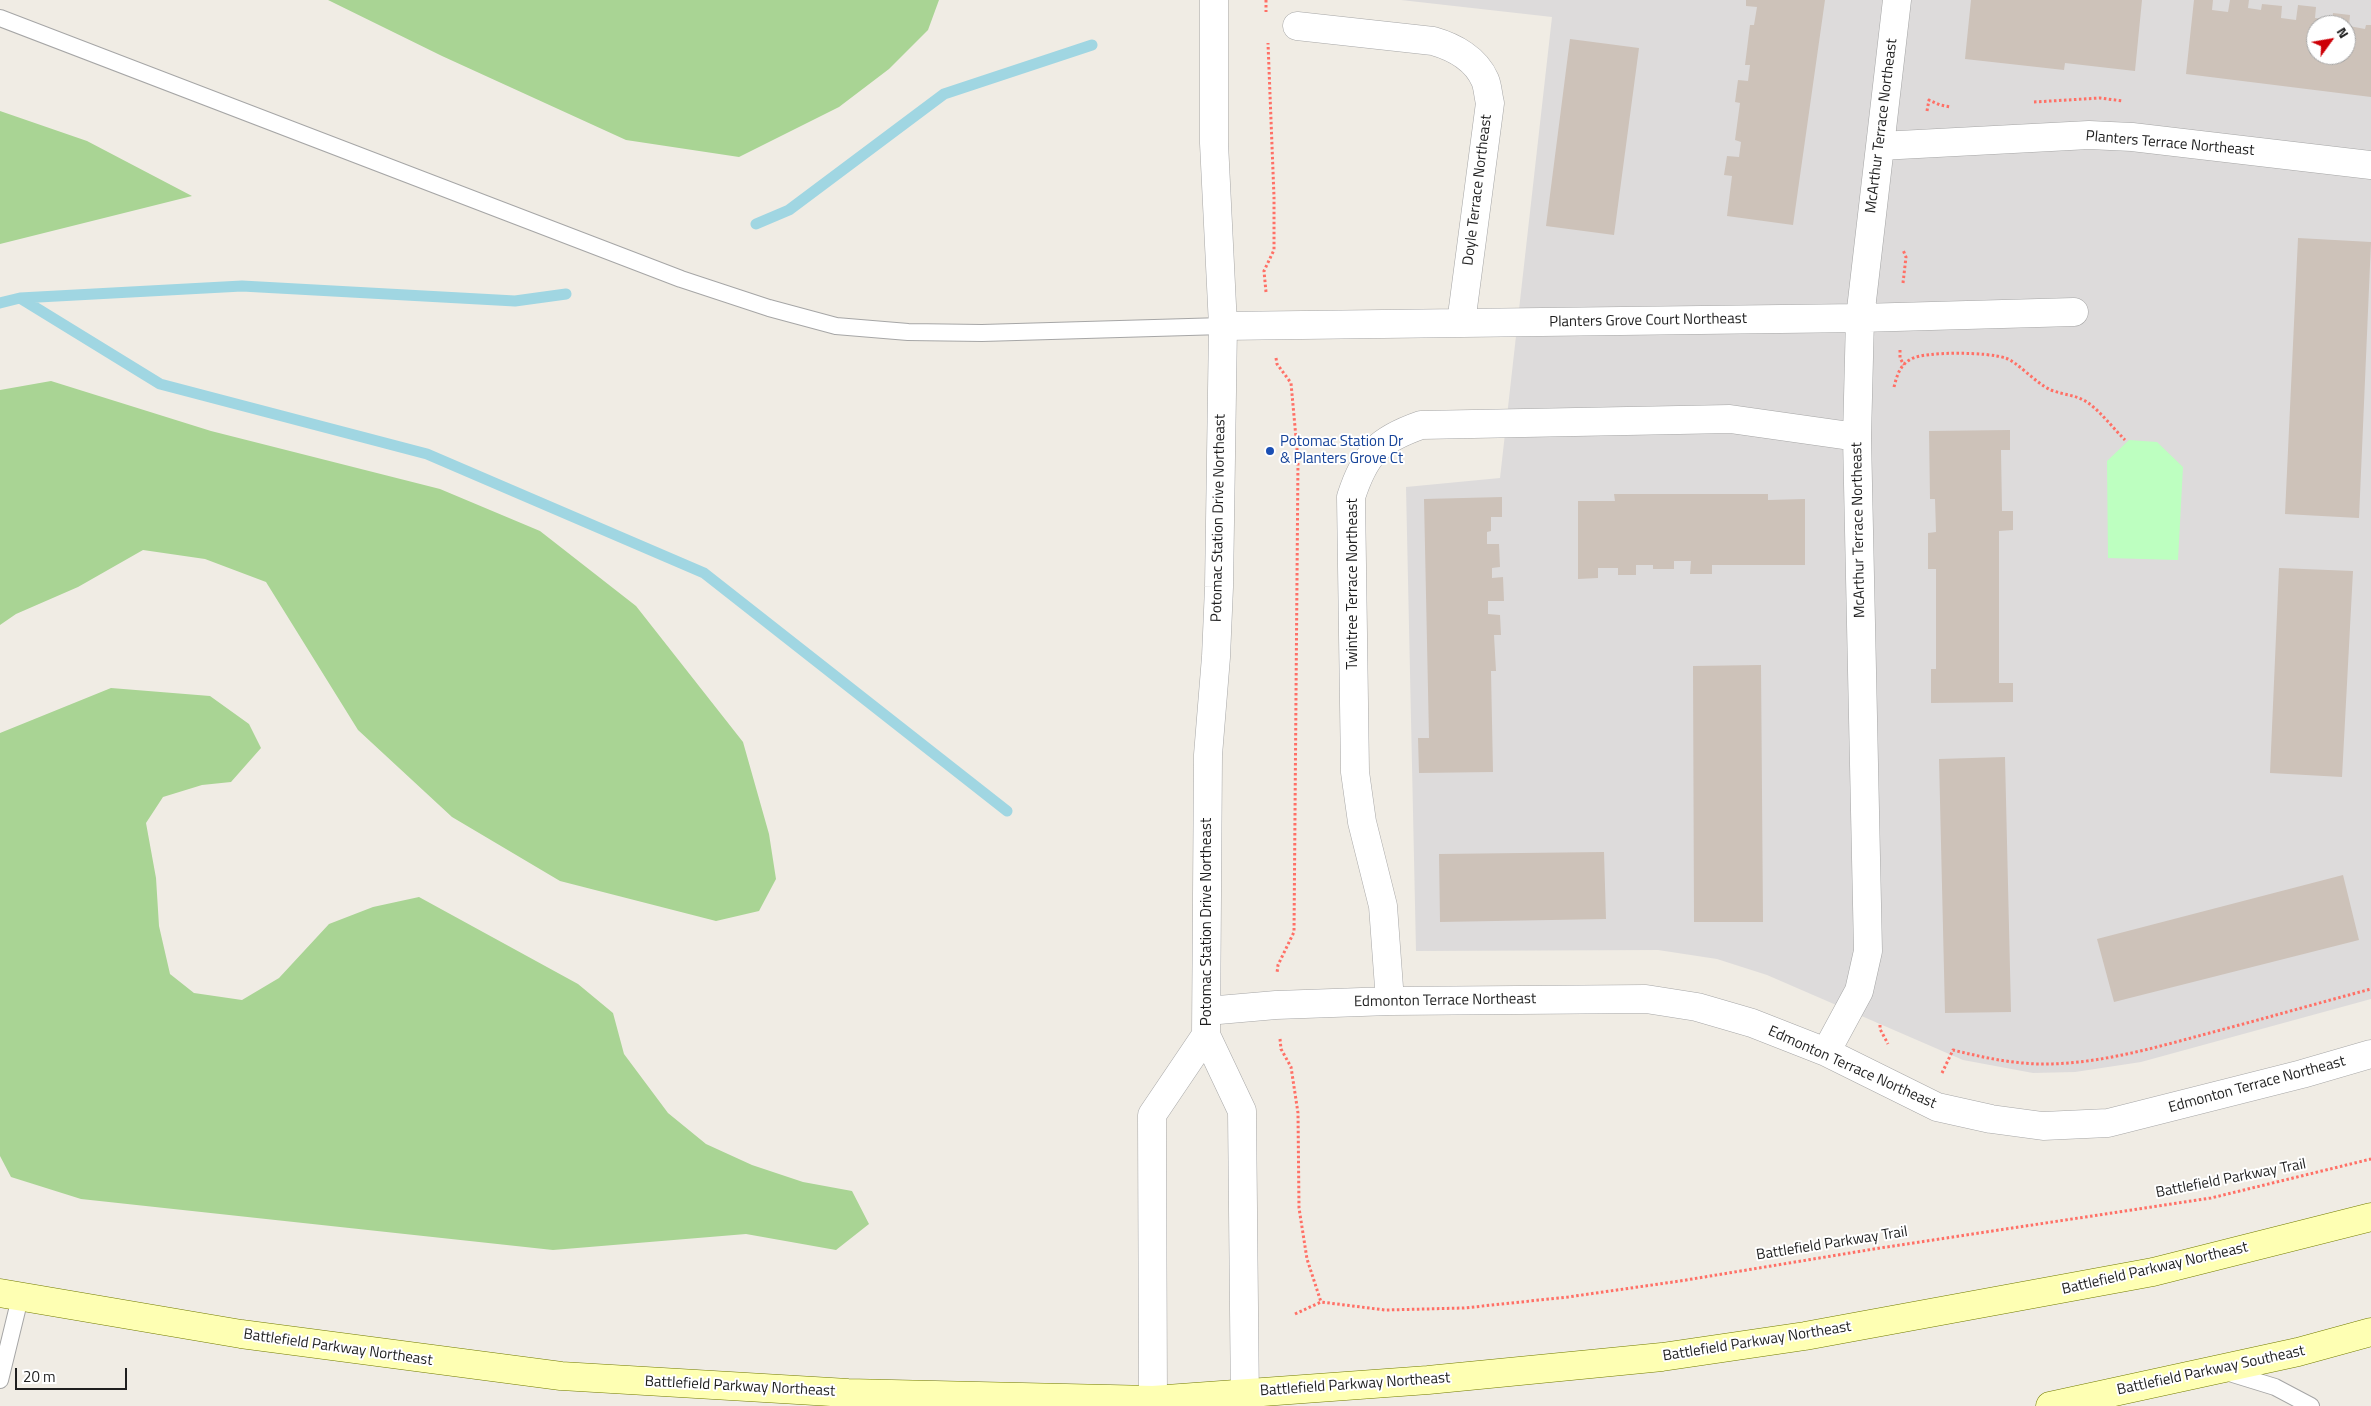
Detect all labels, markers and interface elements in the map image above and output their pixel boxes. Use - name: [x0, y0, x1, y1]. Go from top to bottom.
- north arrow: [2306, 15, 2356, 65]
- text: N: [2332, 23, 2355, 42]
- street label: McArthur Terrace Northeast: [1862, 38, 1902, 214]
- street label: Doyle Terrace Northeast: [1460, 113, 1496, 267]
- street label: Planters Terrace Northeast: [2085, 128, 2255, 160]
- street label: Planters Grove Court Northeast: [1549, 310, 1747, 332]
- street label: Potomac Station Drive Northeast: [1208, 414, 1230, 622]
- place label: Potomac Station Dr & Planters Grove Ct: [1280, 433, 1403, 468]
- street label: McArthur Terrace Northeast: [1848, 442, 1870, 618]
- marker: Potomac Station Dr & Planters Grove Ct: [1264, 445, 1276, 457]
- street label: Twintree Terrace Northeast: [1344, 498, 1362, 670]
- street label: Potomac Station Drive Northeast: [1198, 818, 1216, 1026]
- street label: Edmonton Terrace Northeast: [1354, 990, 1536, 1012]
- street label: Edmonton Terrace Northeast: [1765, 1023, 1939, 1113]
- street label: Edmonton Terrace Northeast: [2167, 1053, 2347, 1117]
- street label: Battlefield Parkway Trail: [2154, 1156, 2308, 1202]
- street label: Battlefield Parkway Trail: [1755, 1223, 1909, 1265]
- street label: Battlefield Parkway Northeast: [2060, 1239, 2250, 1299]
- street label: Battlefield Parkway Northeast: [1661, 1318, 1853, 1366]
- street label: Battlefield Parkway Northeast: [242, 1326, 434, 1370]
- street label: Battlefield Parkway Southeast: [2115, 1342, 2307, 1400]
- scale bar: [18, 1358, 130, 1390]
- text: 20 m: [23, 1365, 56, 1388]
- street label: Battlefield Parkway Northeast: [1259, 1369, 1451, 1401]
- street label: Battlefield Parkway Northeast: [644, 1373, 836, 1401]

